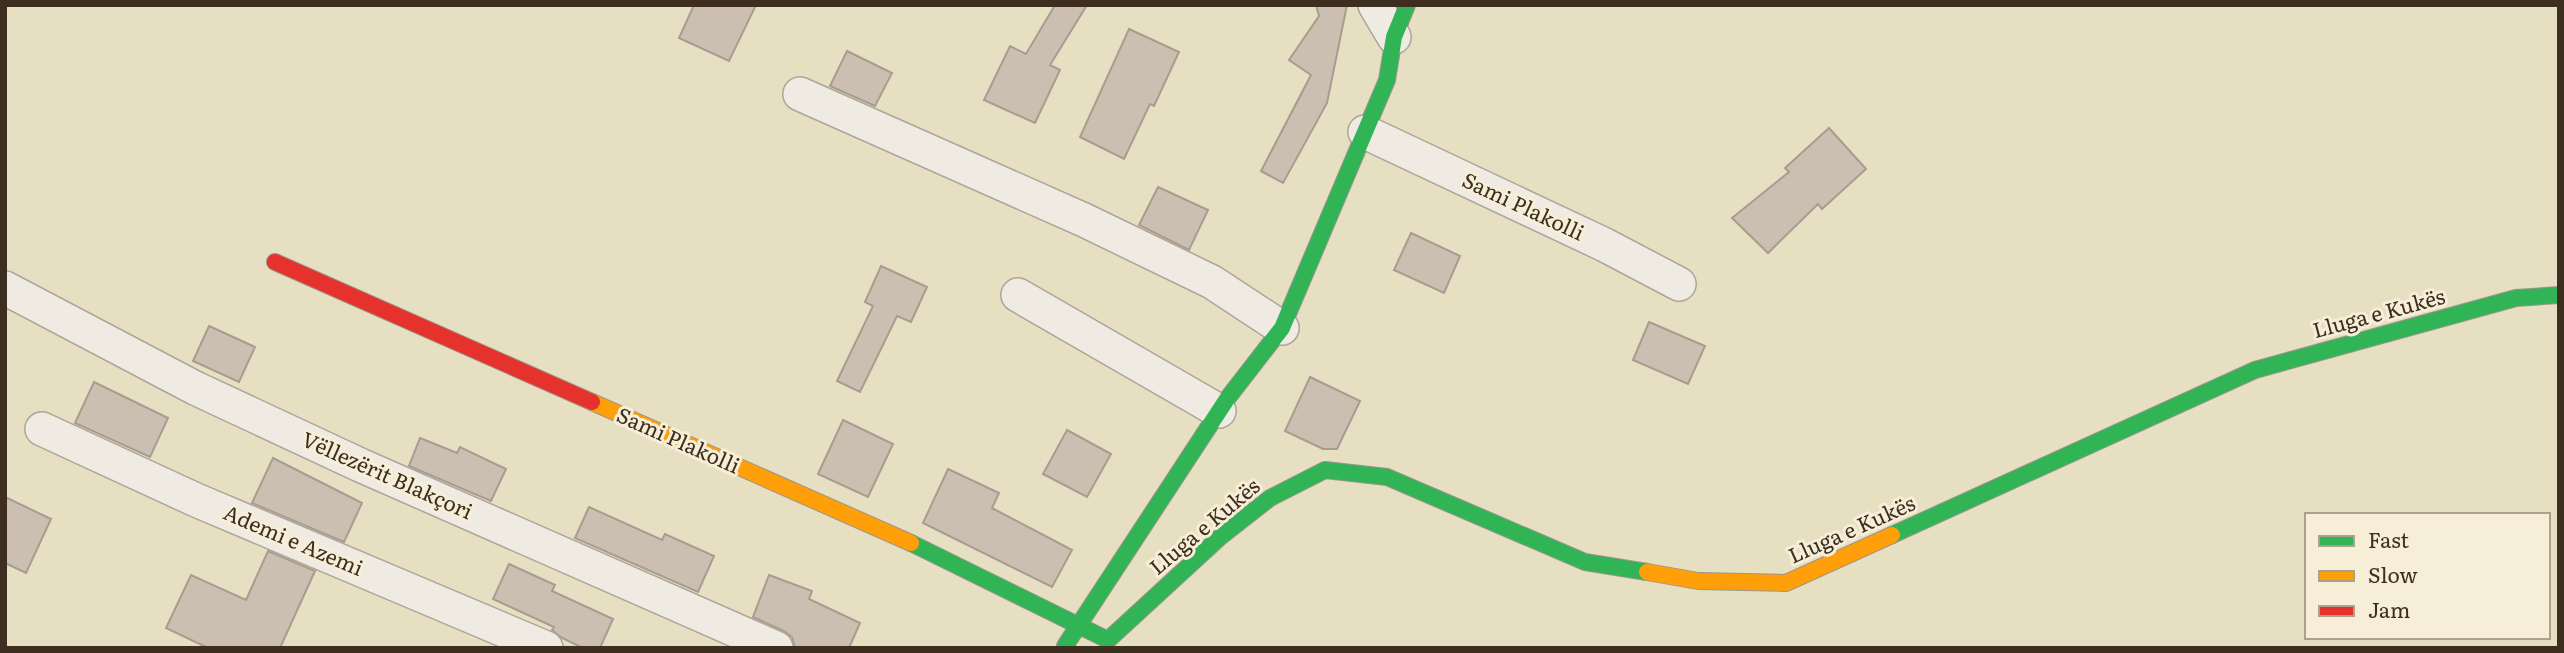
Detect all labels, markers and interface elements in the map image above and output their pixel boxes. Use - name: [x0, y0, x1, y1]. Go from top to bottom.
- street label: Sami Plakolli: [1458, 163, 1590, 247]
- street label: Lluga e Kukës: [2309, 279, 2448, 344]
- street label: Sami Plakolli: [613, 398, 745, 480]
- street label: Vëllezërit Blakçori: [298, 422, 478, 525]
- street label: Lluga e Kukës: [1141, 470, 1265, 581]
- street label: Lluga e Kukës: [1783, 486, 1919, 570]
- street label: Ademi e Azemi: [219, 495, 369, 582]
- legend: [2305, 513, 2550, 639]
- text: Fast: [2368, 523, 2409, 554]
- text: Slow: [2368, 558, 2418, 589]
- text: Jam: [2368, 593, 2410, 624]

